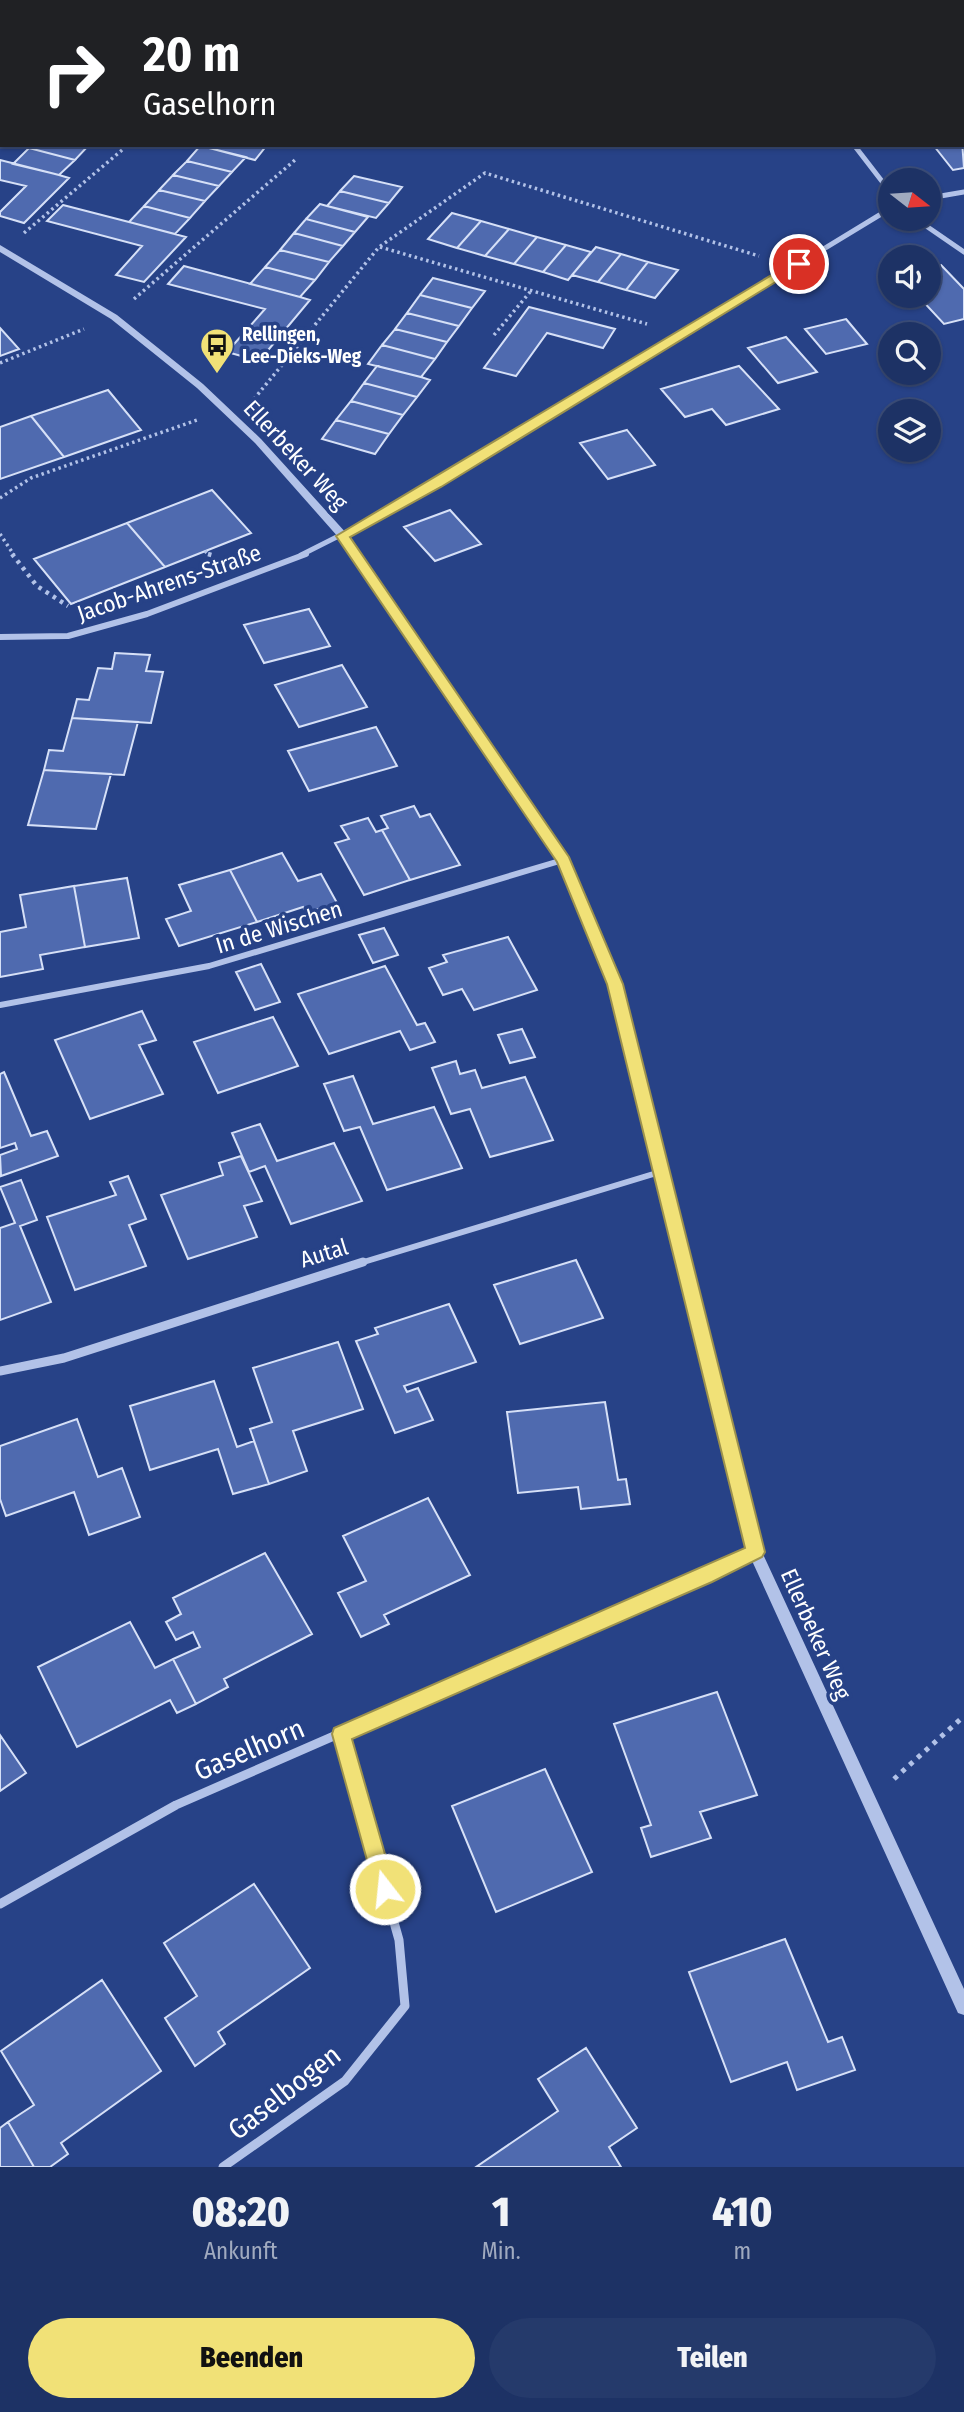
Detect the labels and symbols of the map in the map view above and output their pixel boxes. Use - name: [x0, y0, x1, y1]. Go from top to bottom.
- north arrow: [878, 168, 942, 231]
- pin: [769, 234, 829, 294]
- place label: Rellingen, Lee-Dieks-Weg: [242, 323, 362, 368]
- bus stop icon: Rellingen, Lee-Dieks-Weg: [198, 326, 236, 375]
- street label: Ellerbeker Weg: [238, 394, 354, 516]
- street label: Jacob-Ahrens-Straße: [73, 538, 265, 628]
- street label: In de Wischen: [212, 894, 346, 960]
- street label: Autal: [297, 1233, 351, 1273]
- street label: Ellerbeker Weg: [775, 1564, 857, 1704]
- street label: Gaselhorn: [189, 1711, 309, 1787]
- position arrow: [348, 1852, 422, 1926]
- street label: Gaselbogen: [221, 2038, 347, 2147]

